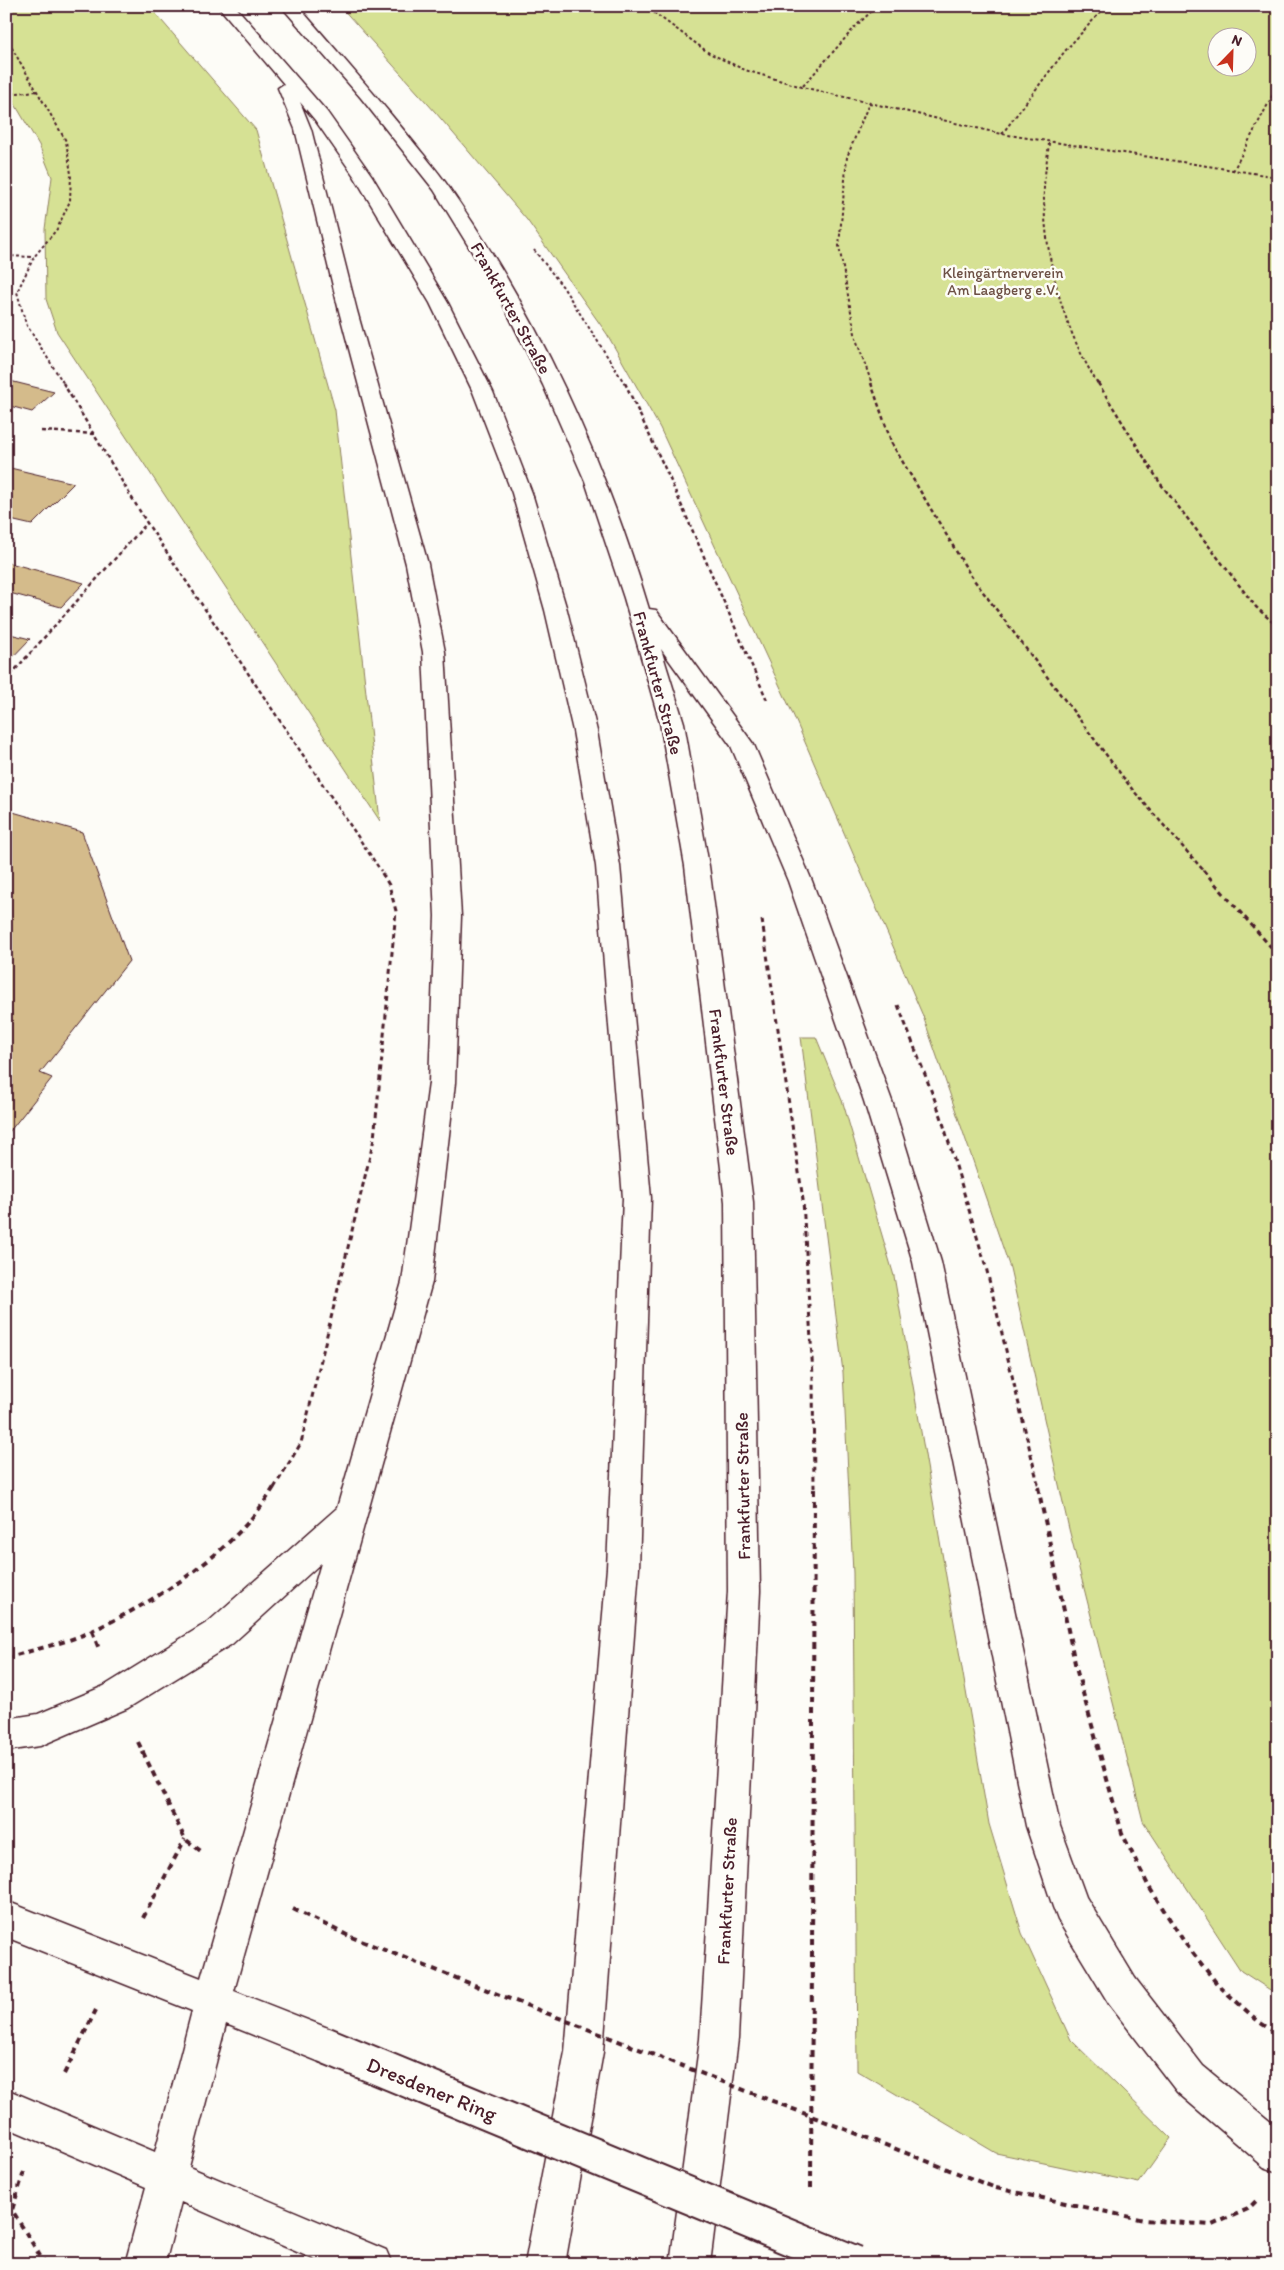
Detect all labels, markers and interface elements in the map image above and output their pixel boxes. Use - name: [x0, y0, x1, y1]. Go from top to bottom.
- north arrow: [1206, 28, 1256, 78]
- text: N: [1229, 31, 1245, 50]
- street label: Frankfurter Straße: [466, 238, 556, 378]
- park label: Kleingärtnerverein Am Laagberg e.V.: [942, 264, 1064, 299]
- street label: Frankfurter Straße: [628, 609, 688, 757]
- street label: Frankfurter Straße: [704, 1007, 744, 1157]
- street label: Frankfurter Straße: [731, 1412, 755, 1560]
- street label: Frankfurter Straße: [712, 1817, 742, 1965]
- street label: Dresdener Ring: [363, 2051, 501, 2127]

